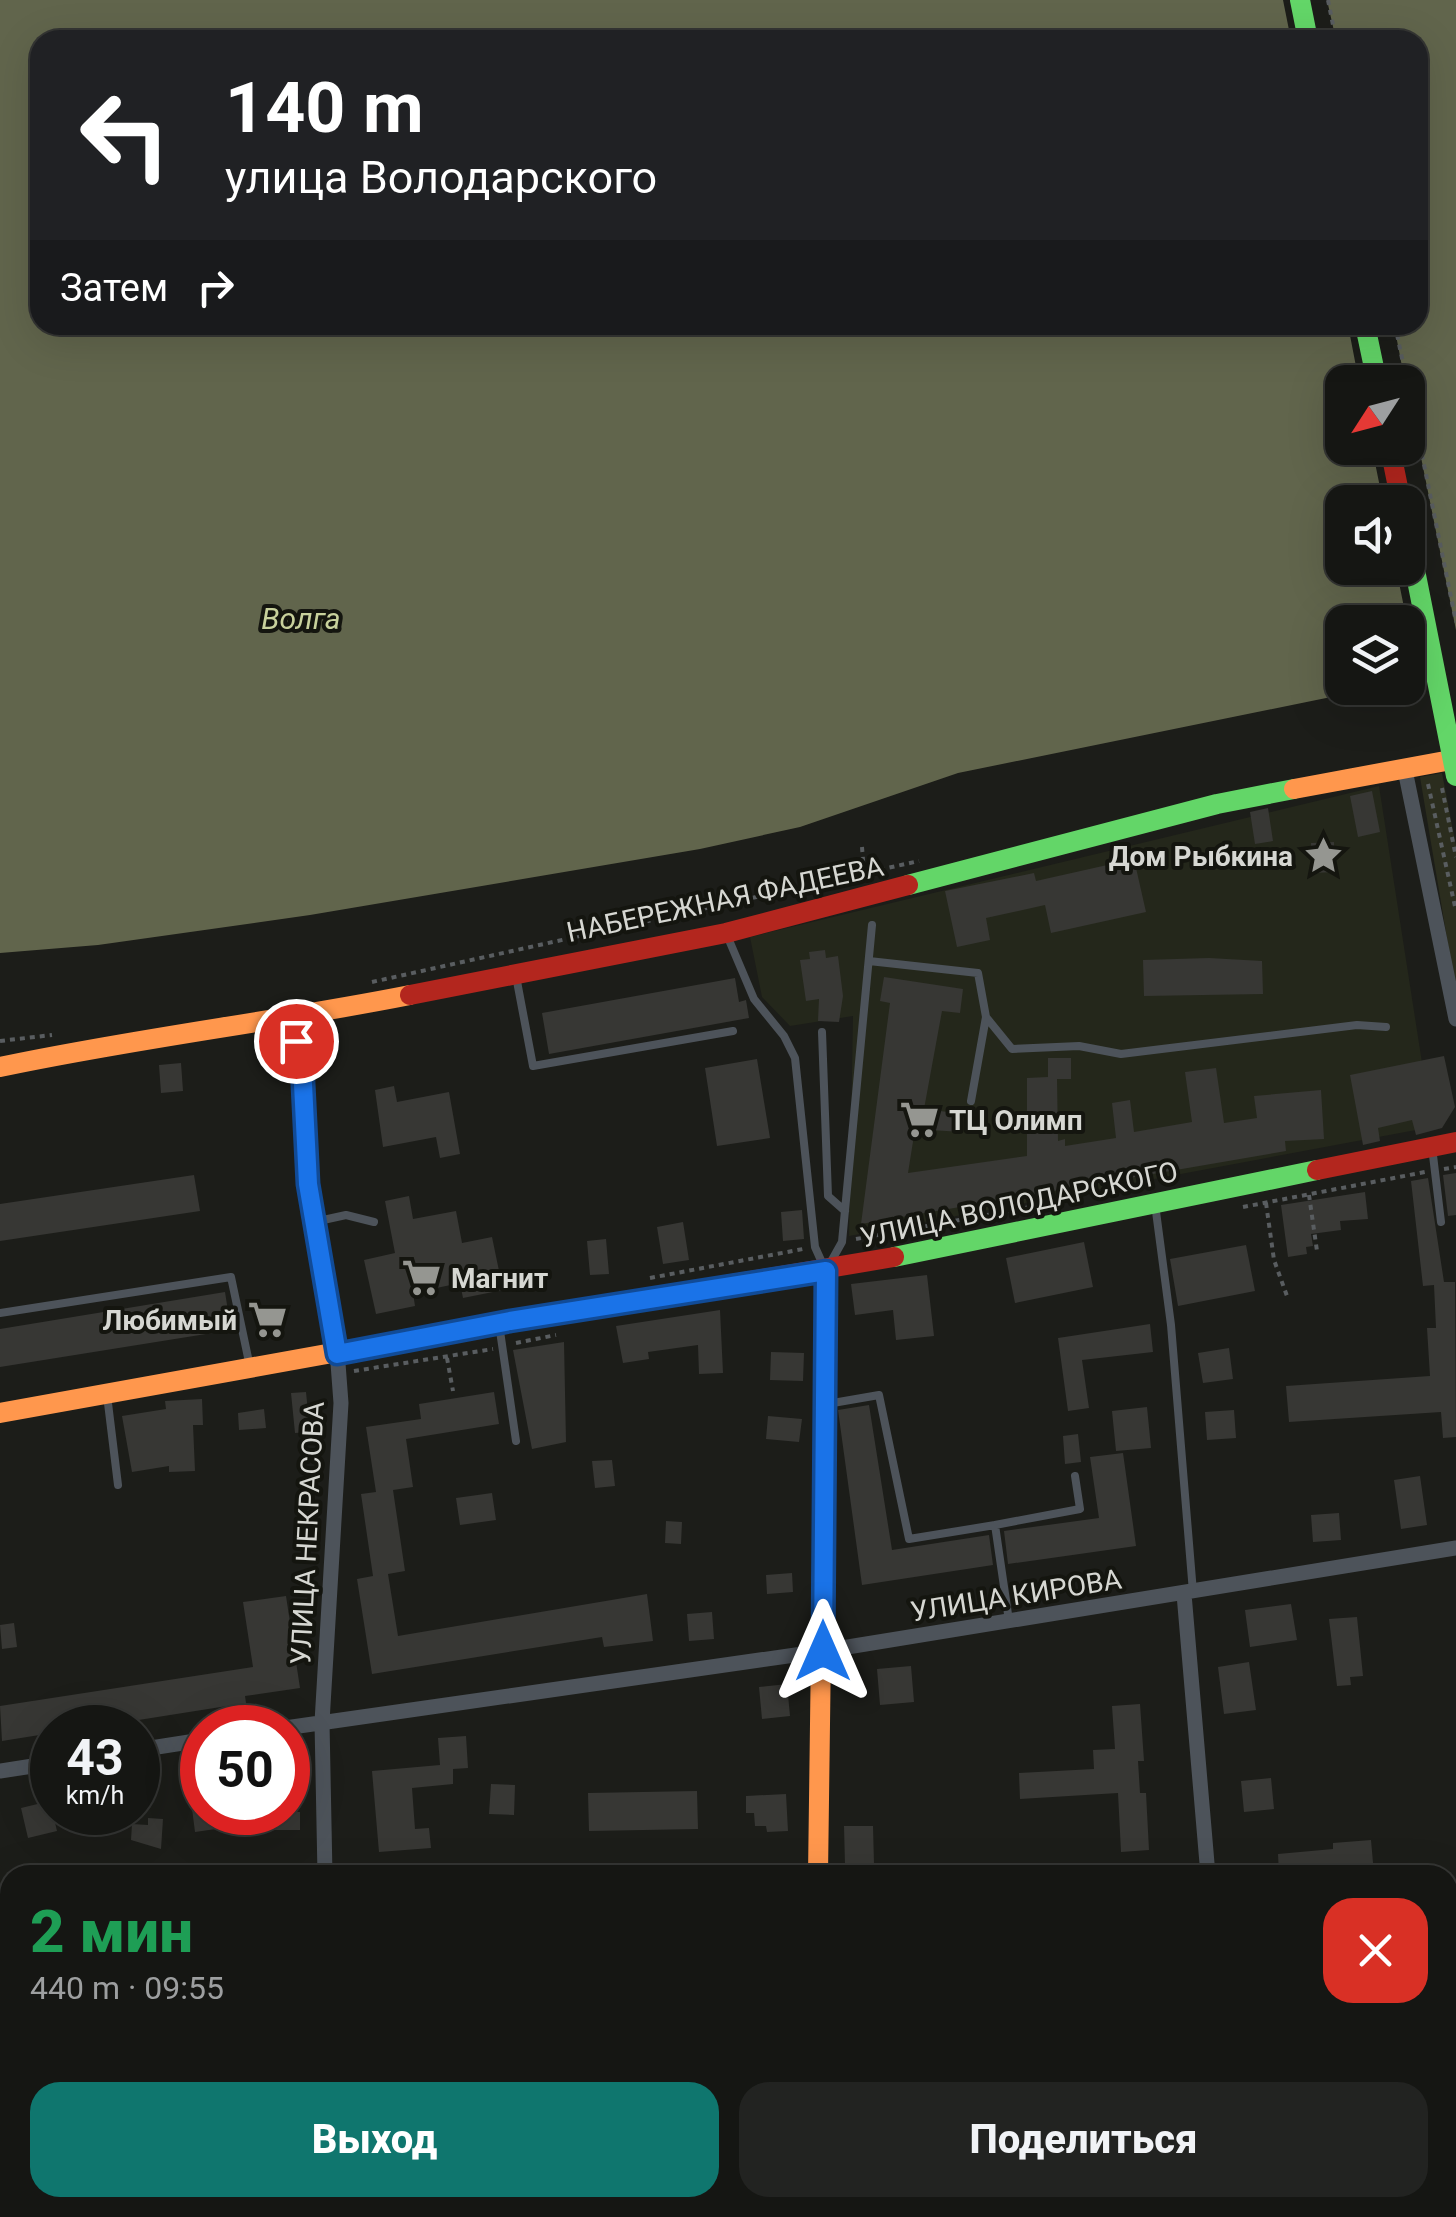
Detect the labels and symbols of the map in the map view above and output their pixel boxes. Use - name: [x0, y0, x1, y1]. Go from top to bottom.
- north arrow: [1325, 365, 1425, 465]
- water label: Волга: [261, 601, 341, 636]
- place icon: Дом Рыбкина: [1302, 835, 1344, 877]
- place label: Дом Рыбкина: [1109, 840, 1293, 873]
- street label: НАБЕРЕЖНАЯ ФАДЕЕВА: [564, 850, 887, 949]
- pin: [254, 999, 339, 1084]
- supermarket icon: ТЦ Олимп: [898, 1099, 940, 1141]
- place label: ТЦ Олимп: [949, 1104, 1083, 1137]
- street label: УЛИЦА ВОЛОДАРСКОГО: [857, 1155, 1181, 1254]
- supermarket icon: Магнит: [400, 1257, 442, 1299]
- place label: Магнит: [451, 1262, 548, 1295]
- supermarket icon: Любимый: [246, 1299, 288, 1341]
- place label: Любимый: [103, 1304, 237, 1337]
- street label: УЛИЦА НЕКРАСОВА: [284, 1401, 331, 1666]
- street label: УЛИЦА КИРОВА: [908, 1563, 1124, 1628]
- position arrow: [771, 1599, 875, 1703]
- speed limit sign: 50: [180, 1705, 310, 1835]

